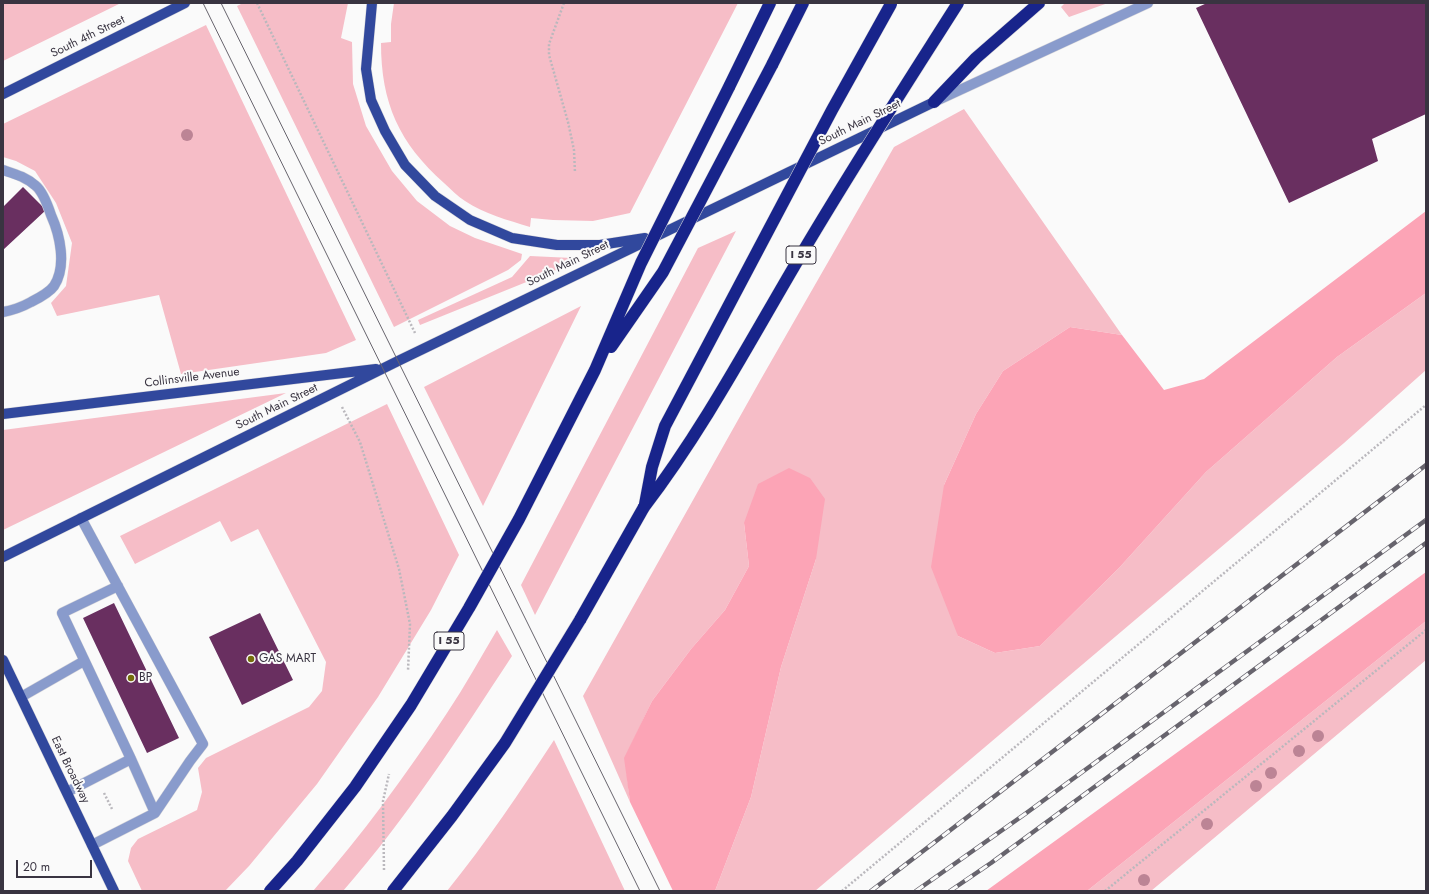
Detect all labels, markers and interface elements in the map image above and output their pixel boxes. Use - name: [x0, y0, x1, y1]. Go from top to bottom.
- street label: South 4th Street: [49, 13, 127, 61]
- street label: South Main Street: [817, 97, 903, 149]
- street label: South Main Street: [525, 238, 611, 290]
- road number: I 55: [786, 246, 816, 264]
- street label: Collinsville Avenue: [144, 365, 240, 391]
- street label: South Main Street: [234, 381, 320, 433]
- road number: I 55: [434, 632, 464, 650]
- place label: GAS MART: [259, 652, 316, 666]
- marker: GAS MART: [246, 654, 256, 664]
- place label: BP: [139, 671, 152, 685]
- marker: BP: [126, 673, 136, 683]
- street label: East Broadway: [48, 734, 92, 806]
- scale bar: [18, 852, 94, 878]
- text: 20 m: [23, 858, 50, 876]

